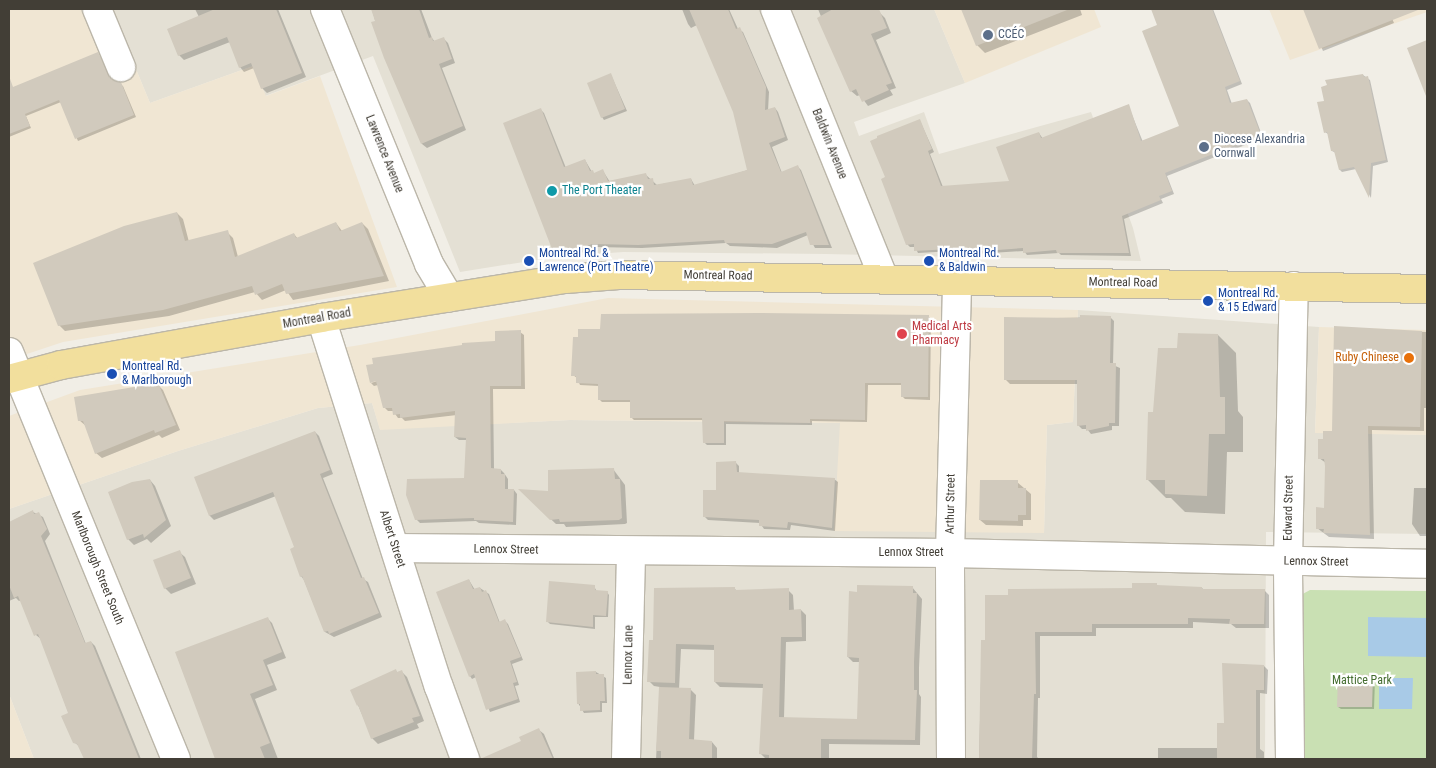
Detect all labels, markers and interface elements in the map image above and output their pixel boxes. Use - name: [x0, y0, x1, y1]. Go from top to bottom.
- place label: CCÉC: [998, 28, 1024, 42]
- marker: CCÉC: [982, 29, 994, 41]
- street label: Baldwin Avenue: [808, 107, 850, 181]
- street label: Lawrence Avenue: [362, 113, 406, 195]
- place label: Diocese Alexandria Cornwall: [1214, 133, 1305, 161]
- marker: Diocese Alexandria Cornwall: [1198, 141, 1210, 153]
- place label: The Port Theater: [562, 184, 642, 198]
- marker: The Port Theater: [546, 185, 558, 197]
- place label: Montreal Rd. & Lawrence (Port Theatre): [539, 247, 654, 275]
- place label: Montreal Rd. & Baldwin: [939, 247, 999, 275]
- marker: Montreal Rd. & Lawrence (Port Theatre): [523, 255, 535, 267]
- marker: Montreal Rd. & Baldwin: [923, 255, 935, 267]
- street label: Montreal Road: [683, 268, 753, 284]
- street label: Montreal Road: [1088, 275, 1158, 291]
- place label: Montreal Rd. & 15 Edward: [1218, 287, 1278, 315]
- marker: Montreal Rd. & 15 Edward: [1202, 295, 1214, 307]
- street label: Montreal Road: [282, 306, 352, 332]
- place label: Medical Arts Pharmacy: [912, 320, 972, 348]
- marker: Medical Arts Pharmacy: [896, 328, 908, 340]
- place label: Ruby Chinese: [1335, 351, 1399, 365]
- marker: Ruby Chinese: [1403, 352, 1415, 364]
- place label: Montreal Rd. & Marlborough: [122, 360, 192, 388]
- marker: Montreal Rd. & Marlborough: [106, 368, 118, 380]
- street label: Arthur Street: [943, 474, 959, 534]
- street label: Edward Street: [1281, 475, 1297, 541]
- street label: Albert Street: [376, 508, 408, 570]
- street label: Marlborough Street South: [68, 509, 126, 627]
- street label: Lennox Street: [473, 542, 539, 558]
- street label: Lennox Street: [879, 546, 943, 560]
- street label: Lennox Street: [1283, 554, 1349, 570]
- street label: Lennox Lane: [621, 625, 637, 685]
- park label: Mattice Park: [1332, 674, 1392, 688]

